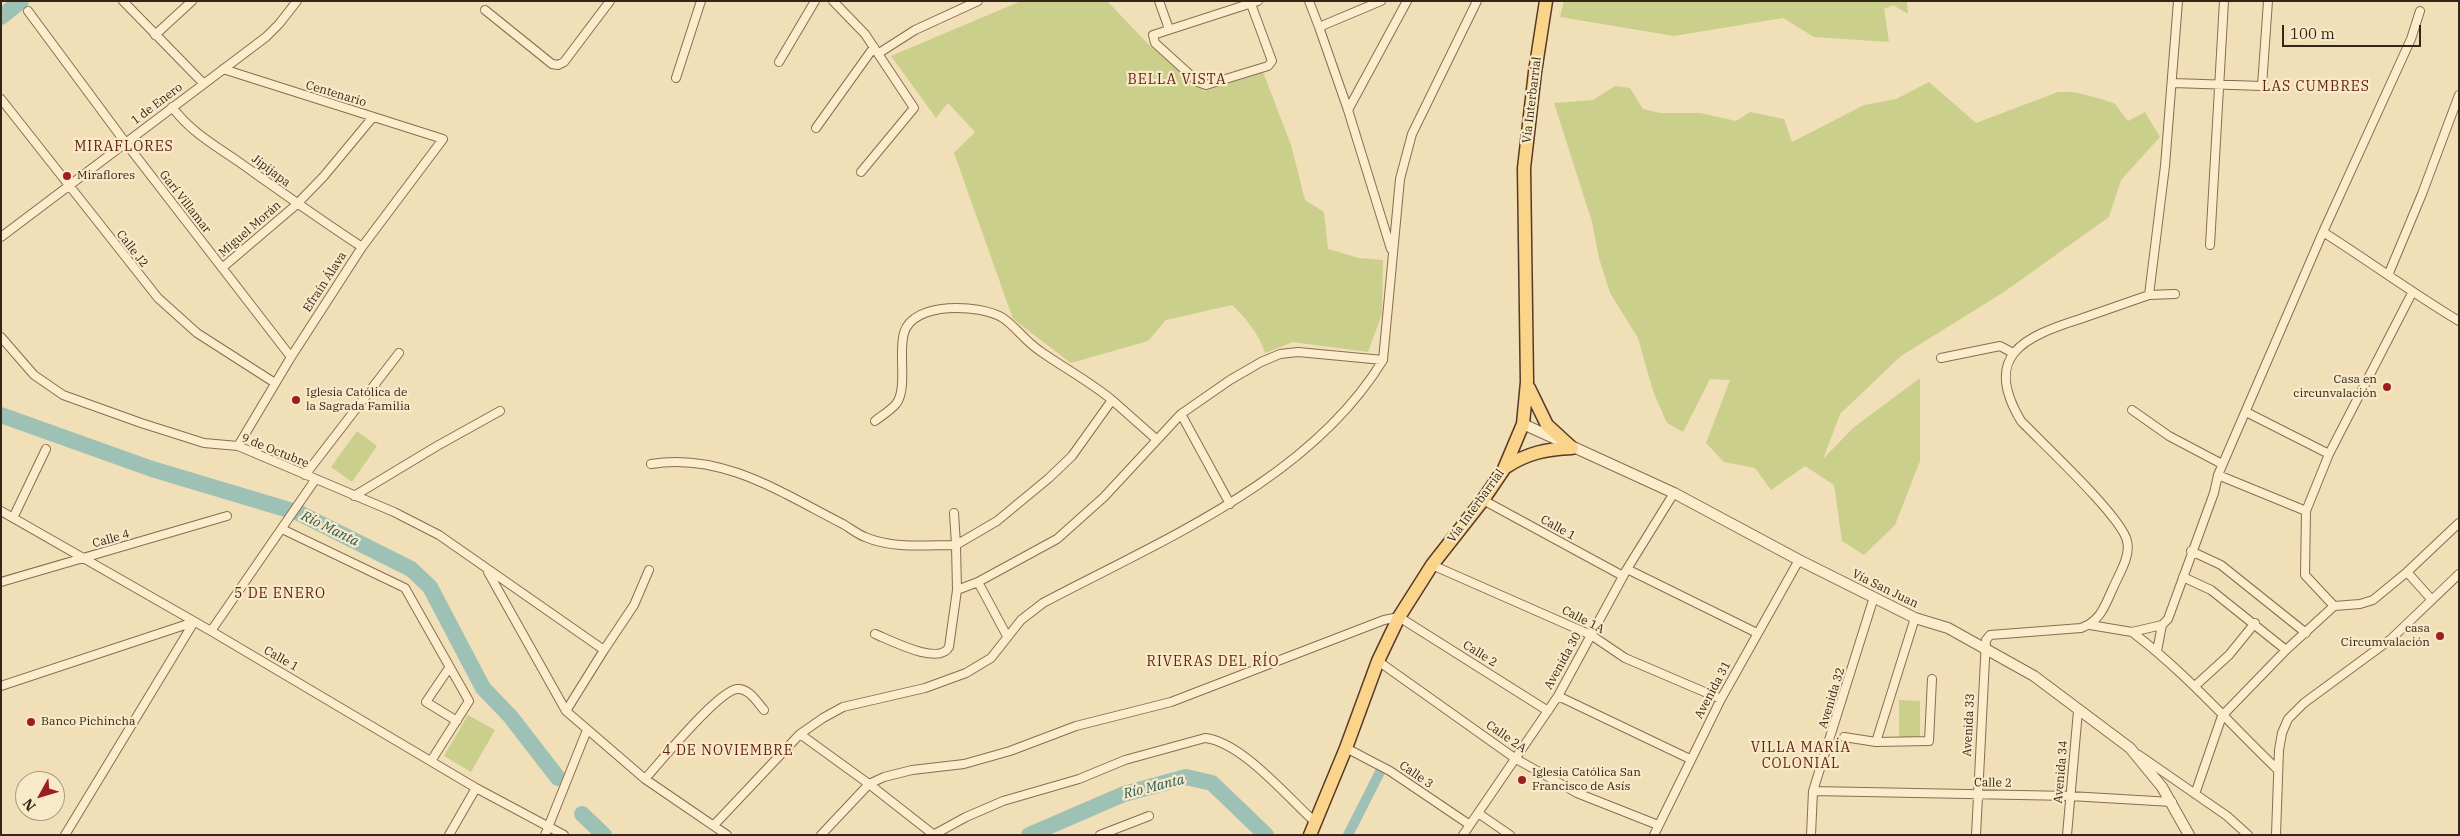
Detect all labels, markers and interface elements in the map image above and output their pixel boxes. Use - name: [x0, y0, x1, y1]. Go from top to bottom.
- scale bar: [2285, 15, 2424, 47]
- text: 100 m: [2290, 24, 2335, 43]
- street label: Vía Interbarrial: [1520, 56, 1544, 144]
- district label: BELLA VISTA: [1126, 72, 1228, 88]
- street label: Centenario: [304, 78, 368, 110]
- district label: LAS CUMBRES: [2261, 79, 2371, 95]
- street label: 1 de Enero: [129, 80, 185, 128]
- district label: MIRAFLORES: [73, 139, 175, 155]
- street label: Jipijapa: [249, 152, 293, 190]
- street label: Garí Villamar: [156, 168, 214, 236]
- place label: Miraflores: [77, 169, 135, 183]
- marker: Miraflores: [61, 170, 73, 182]
- street label: Miguel Morán: [216, 198, 284, 260]
- street label: Calle J2: [113, 227, 151, 271]
- street label: Efraín Álava: [300, 249, 350, 315]
- place label: Casa en circunvalación: [2293, 373, 2377, 401]
- marker: Casa en circunvalación: [2381, 381, 2393, 393]
- place label: Iglesia Católica de la Sagrada Familia: [306, 386, 410, 414]
- marker: Iglesia Católica de la Sagrada Familia: [290, 394, 302, 406]
- street label: 9 de Octubre: [239, 431, 311, 471]
- street label: Vía Interbarrial: [1445, 467, 1507, 545]
- water label: Río Manta: [298, 508, 362, 550]
- street label: Calle 1: [1538, 513, 1578, 543]
- street label: Calle 4: [91, 527, 131, 551]
- street label: Vía San Juan: [1849, 567, 1921, 611]
- district label: 5 DE ENERO: [233, 586, 327, 602]
- street label: Calle 1A: [1559, 603, 1607, 637]
- place label: casa Circumvalación: [2341, 622, 2430, 650]
- street label: Avenida 30: [1541, 630, 1585, 692]
- marker: casa Circumvalación: [2434, 630, 2446, 642]
- street label: Calle 2: [1460, 638, 1500, 670]
- street label: Calle 1: [261, 643, 301, 675]
- district label: RIVERAS DEL RÍO: [1145, 654, 1281, 670]
- street label: Avenida 31: [1692, 659, 1734, 721]
- street label: Avenida 32: [1816, 666, 1848, 730]
- street label: Avenida 33: [1960, 693, 1978, 757]
- place label: Banco Pichincha: [41, 715, 136, 729]
- marker: Banco Pichincha: [25, 716, 37, 728]
- street label: Calle 2A: [1483, 718, 1529, 756]
- district label: VILLA MARÍA COLONIAL: [1749, 740, 1853, 772]
- street label: Avenida 34: [2051, 740, 2071, 804]
- district label: 4 DE NOVIEMBRE: [661, 743, 795, 759]
- street label: Calle 3: [1396, 758, 1436, 792]
- place label: Iglesia Católica San Francisco de Asís: [1532, 766, 1641, 794]
- north arrow: [15, 771, 65, 821]
- water label: Río Manta: [1122, 771, 1186, 803]
- marker: Iglesia Católica San Francisco de Asís: [1516, 774, 1528, 786]
- street label: Calle 2: [1974, 775, 2012, 791]
- text: N: [19, 795, 40, 815]

